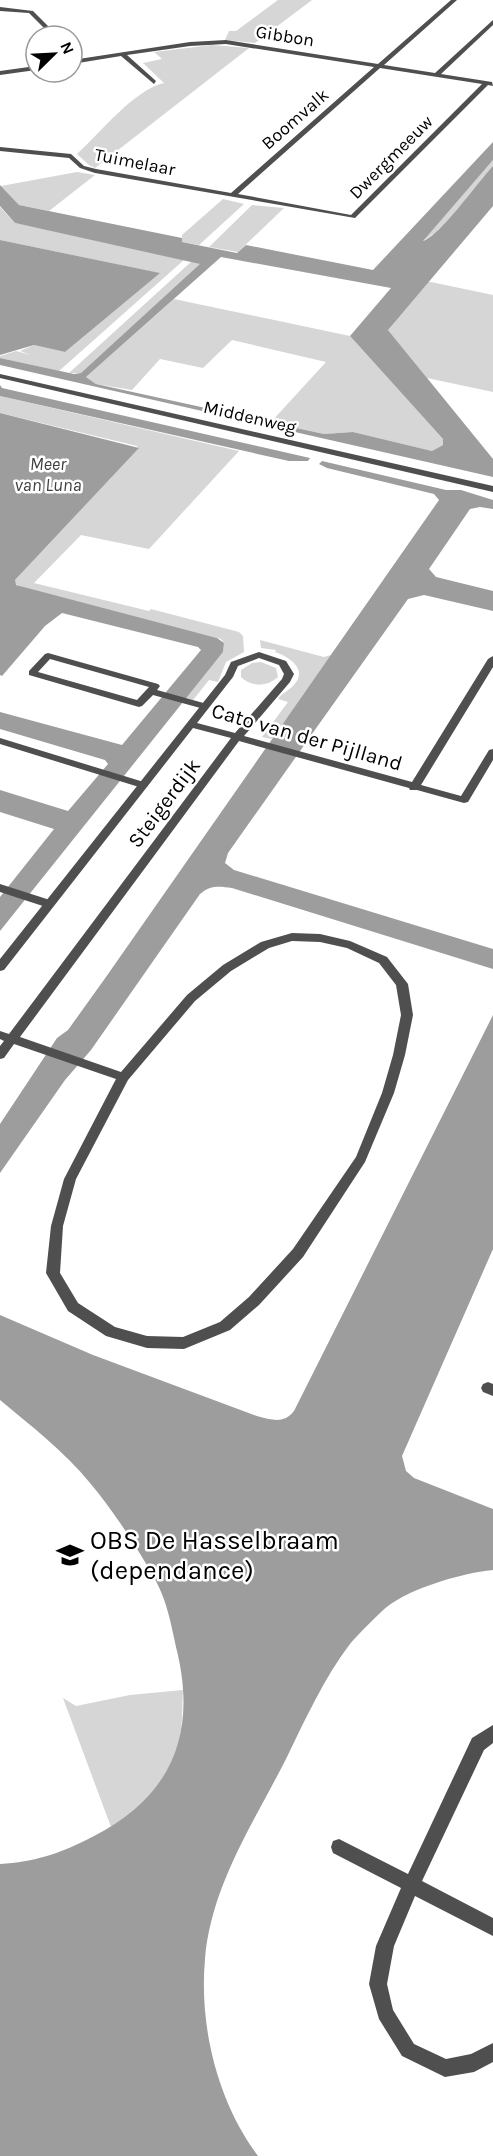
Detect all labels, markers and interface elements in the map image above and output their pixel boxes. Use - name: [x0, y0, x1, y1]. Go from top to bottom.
- street label: Gibbon: [254, 21, 316, 51]
- north arrow: [24, 24, 84, 84]
- text: N: [56, 39, 78, 57]
- street label: Boomvalk: [257, 84, 333, 154]
- street label: Dwergmeeuw: [344, 110, 438, 204]
- street label: Tuimelaar: [93, 143, 178, 181]
- street label: Middenweg: [201, 396, 299, 438]
- water label: Meer van Luna: [14, 453, 82, 496]
- street label: Cato van der Pijlland: [209, 698, 405, 776]
- street label: Steigerdijk: [123, 754, 205, 852]
- place label: OBS De Hasselbraam (dependance): [90, 1525, 339, 1586]
- school or university icon: OBS De Hasselbraam (dependance): [55, 1540, 85, 1570]

